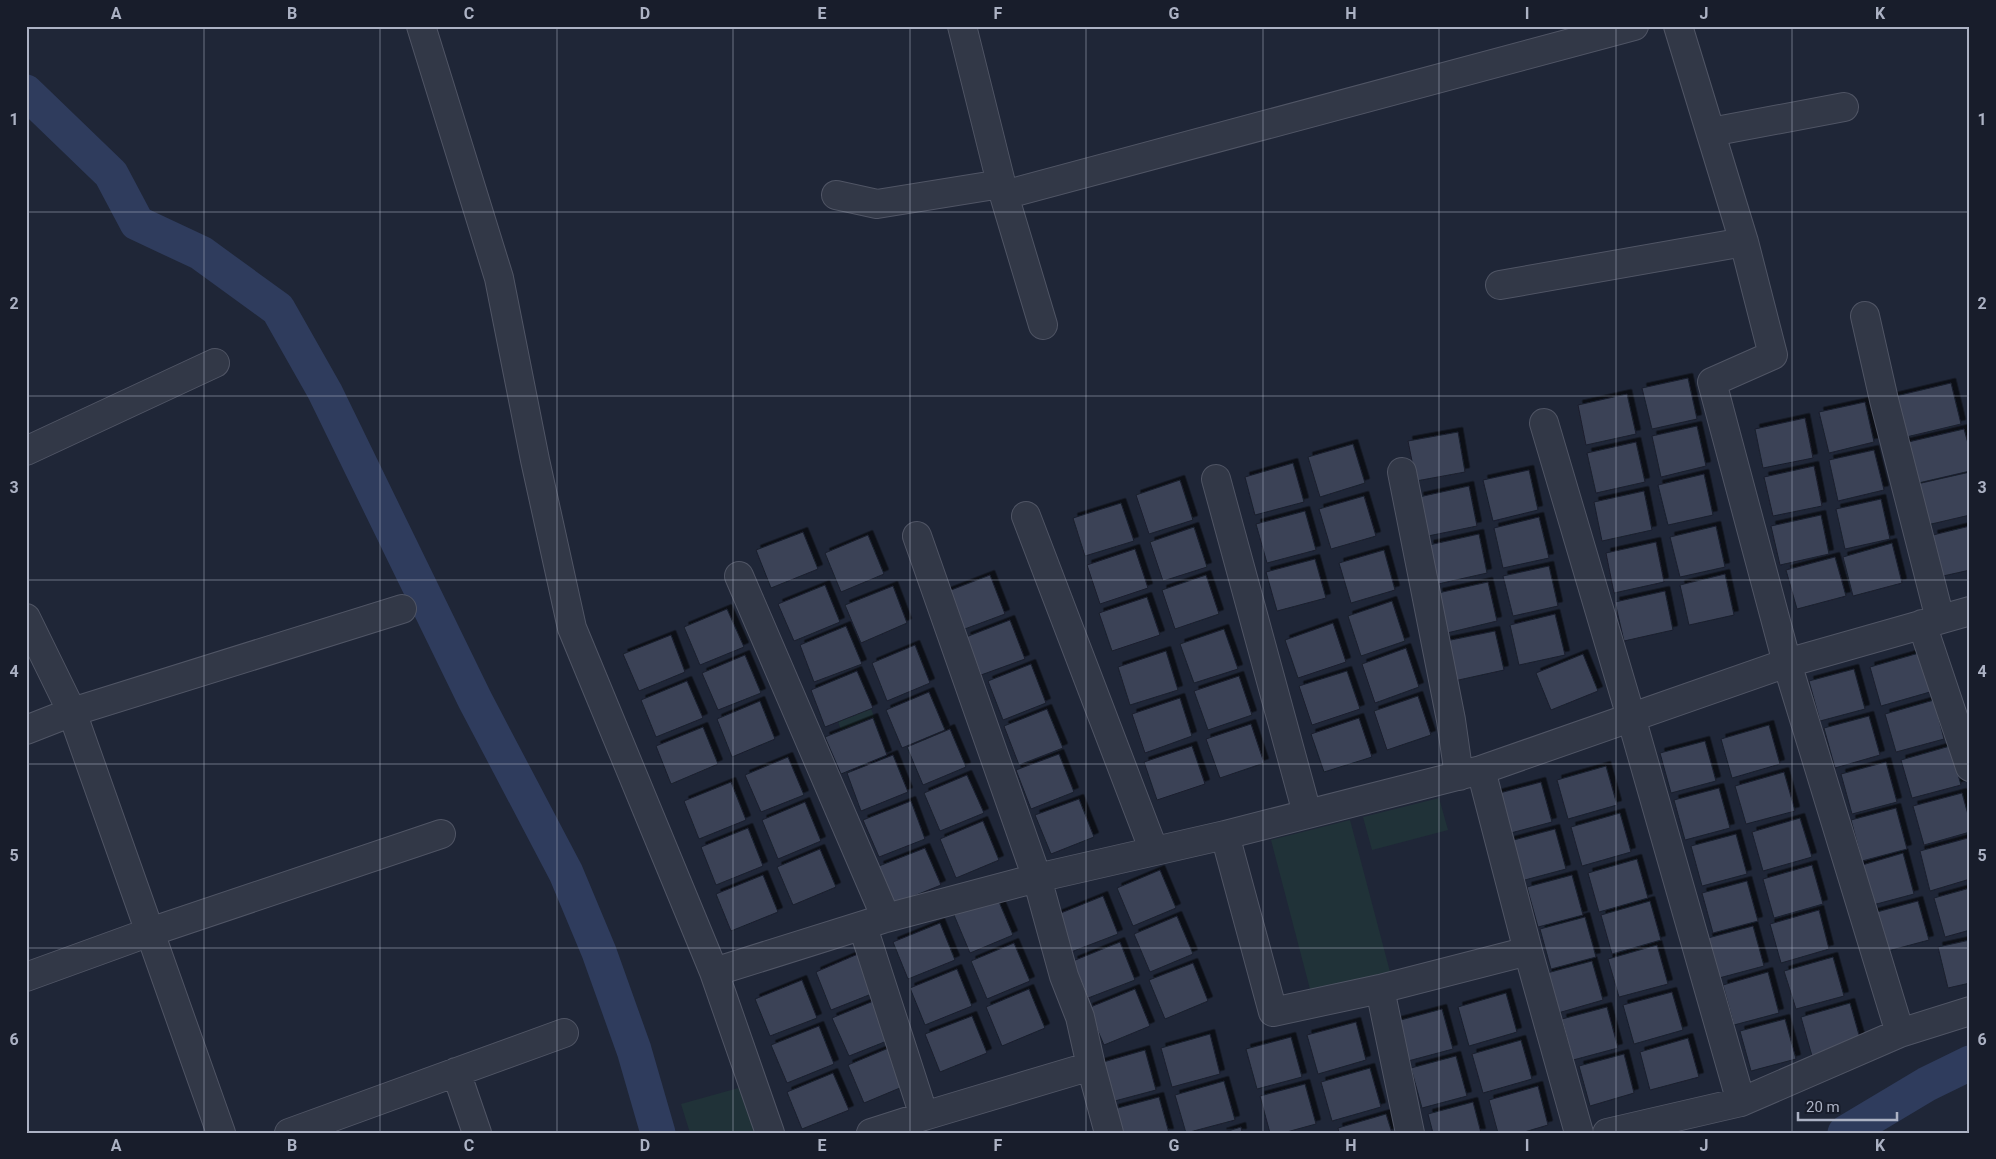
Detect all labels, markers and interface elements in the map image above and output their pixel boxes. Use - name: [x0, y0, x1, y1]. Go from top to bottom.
- text: A: [111, 4, 122, 23]
- text: B: [287, 4, 297, 23]
- text: C: [464, 4, 474, 23]
- text: D: [640, 4, 650, 23]
- text: E: [818, 4, 827, 23]
- text: F: [994, 4, 1003, 23]
- text: G: [1169, 4, 1180, 23]
- text: H: [1345, 4, 1357, 23]
- text: I: [1525, 4, 1529, 23]
- text: J: [1700, 4, 1708, 23]
- text: K: [1875, 4, 1886, 23]
- text: 1: [9, 110, 19, 129]
- text: 1: [1977, 110, 1987, 129]
- text: 2: [9, 294, 19, 313]
- text: 2: [1977, 294, 1987, 313]
- text: 3: [9, 478, 19, 497]
- text: 3: [1977, 478, 1987, 497]
- text: 4: [9, 662, 19, 681]
- text: 4: [1977, 662, 1987, 681]
- text: 5: [9, 846, 19, 865]
- text: 5: [1977, 846, 1987, 865]
- text: 6: [9, 1030, 19, 1049]
- text: 6: [1977, 1030, 1987, 1049]
- scale bar: [1798, 1089, 1897, 1121]
- text: 20 m: [1806, 1098, 1840, 1116]
- text: A: [111, 1136, 122, 1155]
- text: B: [287, 1136, 297, 1155]
- text: C: [464, 1136, 474, 1155]
- text: D: [640, 1136, 650, 1155]
- text: E: [818, 1136, 827, 1155]
- text: F: [994, 1136, 1003, 1155]
- text: G: [1169, 1136, 1180, 1155]
- text: H: [1345, 1136, 1357, 1155]
- text: I: [1525, 1136, 1529, 1155]
- text: J: [1700, 1136, 1708, 1155]
- text: K: [1875, 1136, 1886, 1155]

